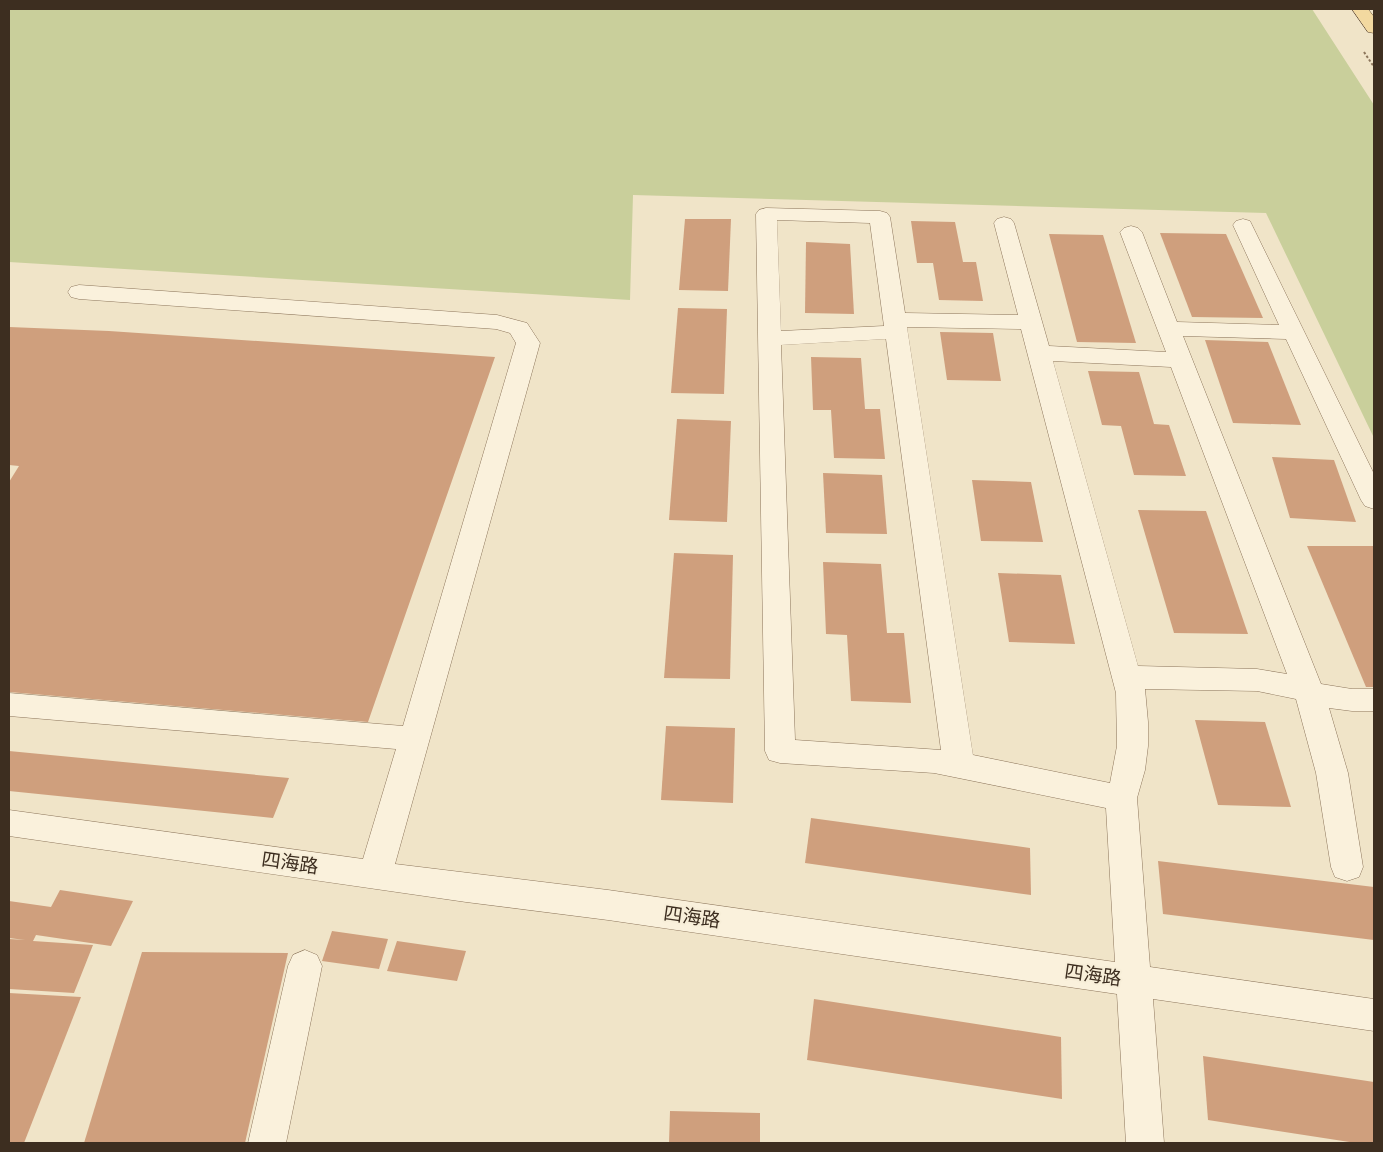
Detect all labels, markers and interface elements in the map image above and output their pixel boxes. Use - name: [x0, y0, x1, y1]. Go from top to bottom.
- street label: 四海路: [260, 848, 320, 878]
- street label: 四海路: [662, 902, 722, 932]
- street label: 四海路: [1063, 960, 1123, 990]

